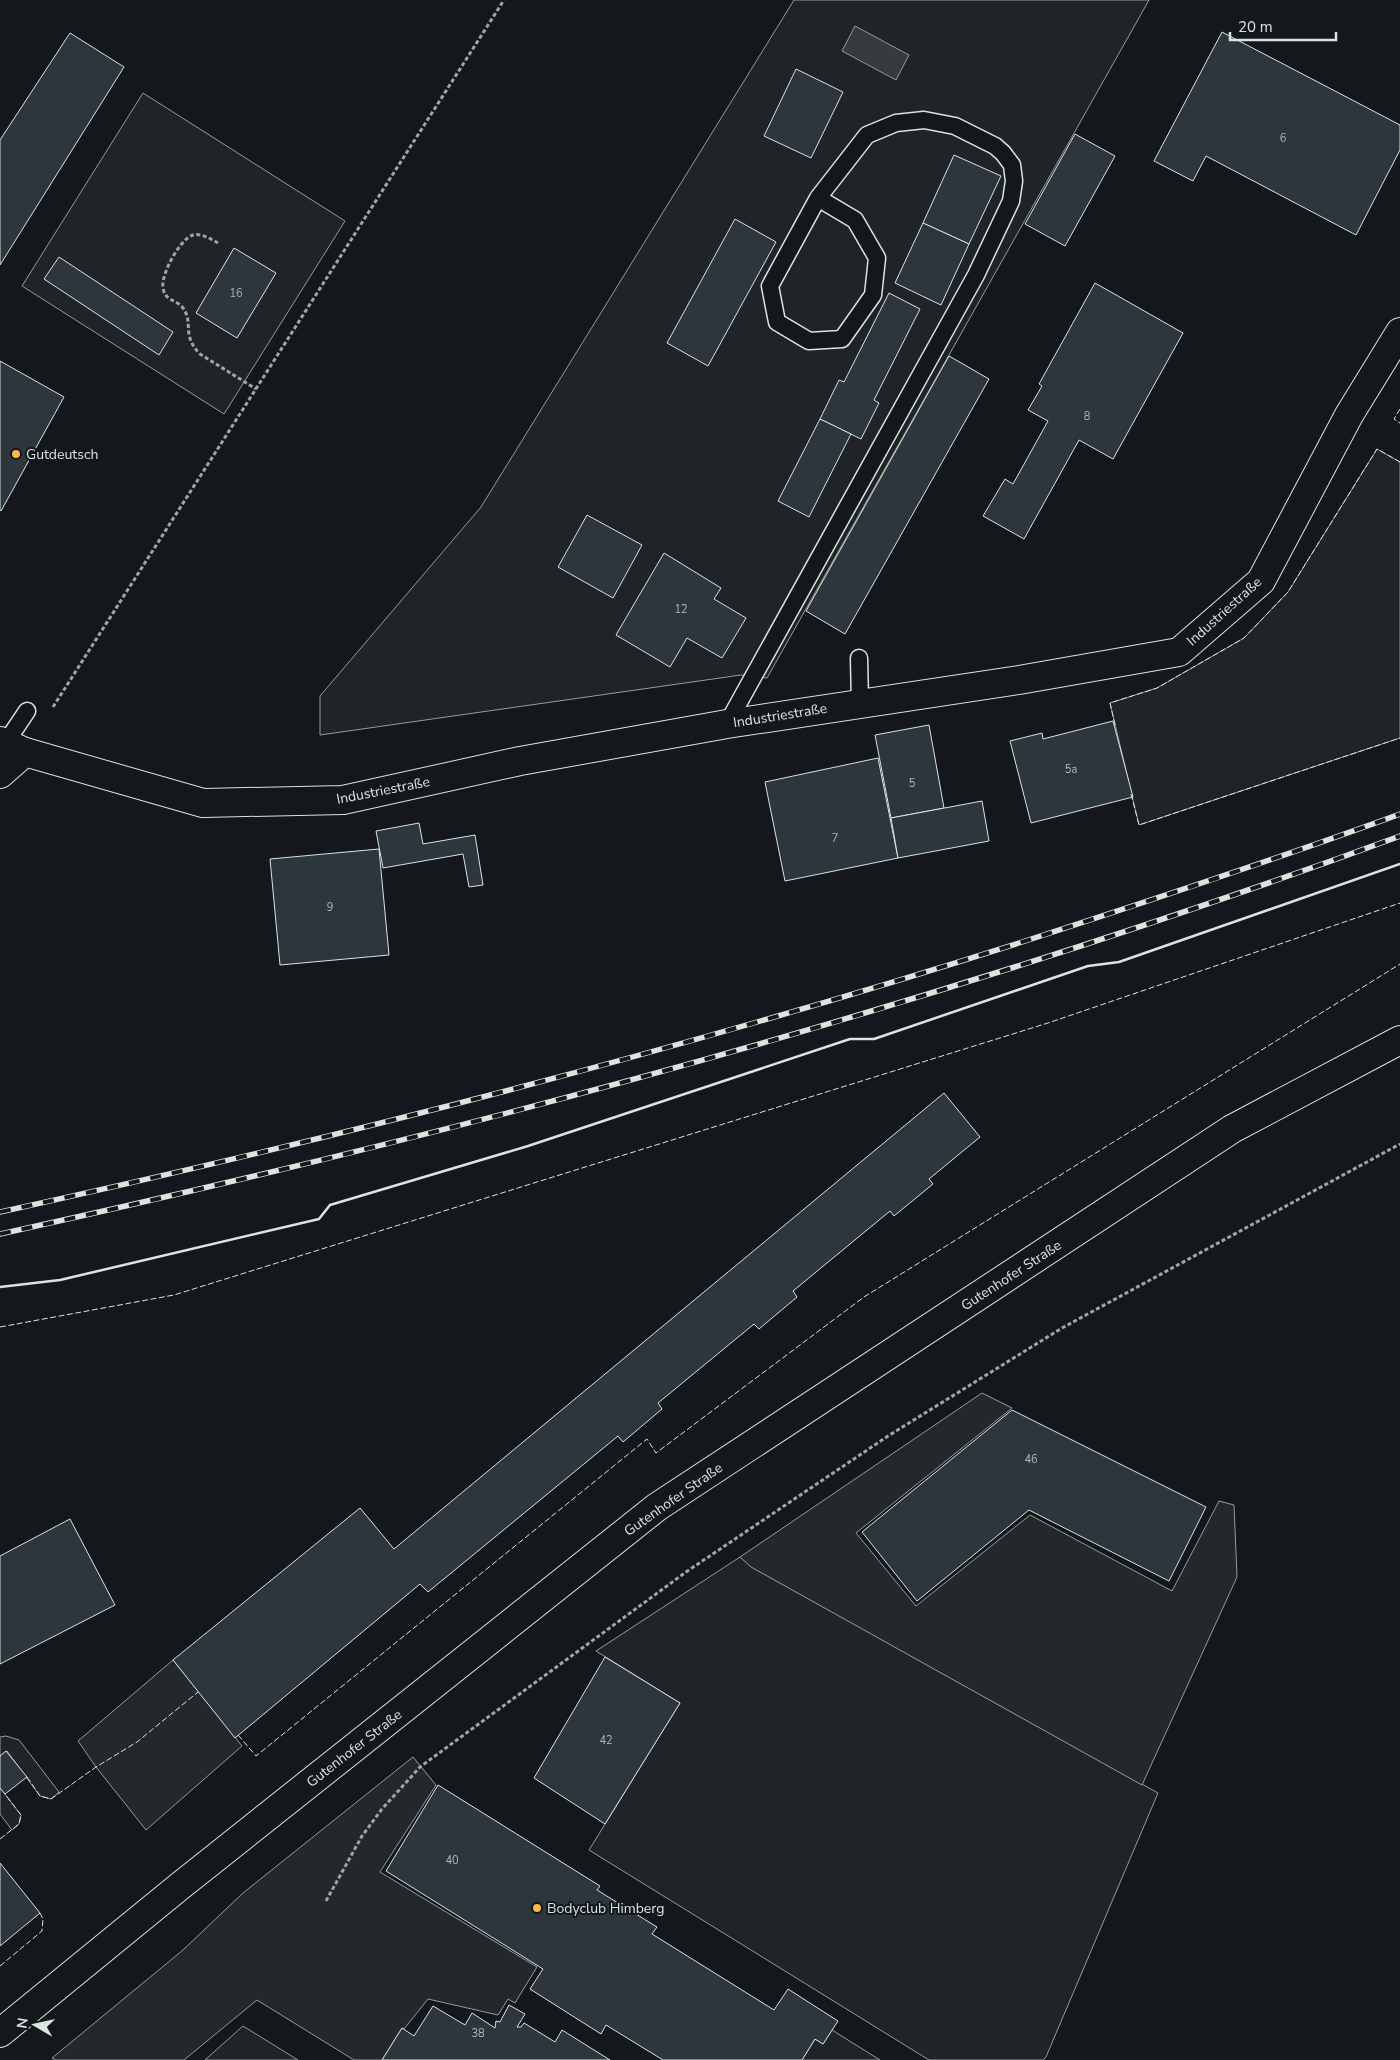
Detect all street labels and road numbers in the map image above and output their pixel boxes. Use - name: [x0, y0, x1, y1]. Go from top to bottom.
- street label: Industriestraße: [1183, 573, 1266, 650]
- street label: Industriestraße: [732, 699, 828, 732]
- street label: Industriestraße: [335, 772, 431, 809]
- street label: Gutenhofer Straße: [957, 1236, 1065, 1315]
- street label: Gutenhofer Straße: [620, 1458, 726, 1541]
- street label: Gutenhofer Straße: [303, 1705, 406, 1792]

